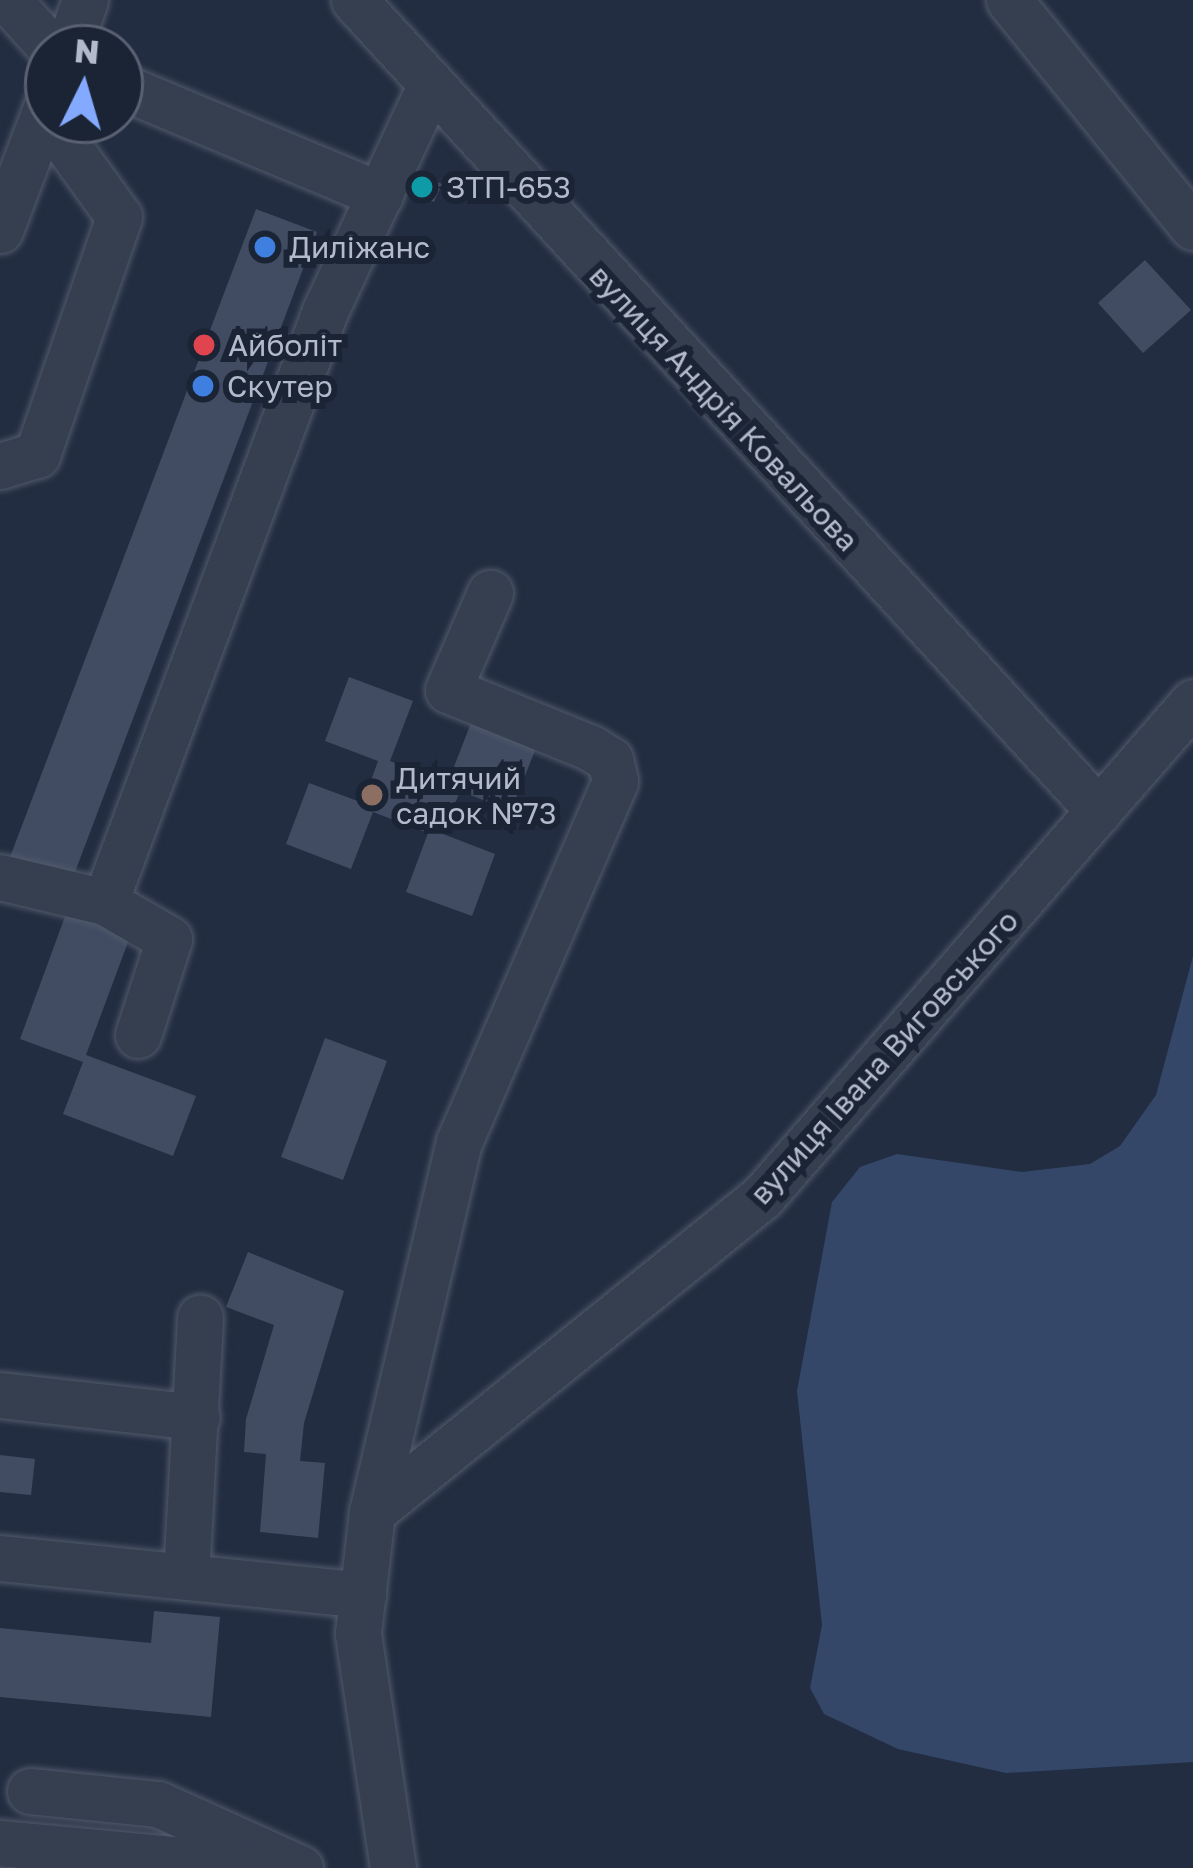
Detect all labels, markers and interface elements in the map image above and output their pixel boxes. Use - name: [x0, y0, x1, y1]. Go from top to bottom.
- north arrow: [24, 24, 144, 144]
- text: N: [73, 30, 101, 71]
- place label: ЗТП-653: [446, 169, 571, 205]
- marker: ЗТП-653: [409, 174, 435, 200]
- place label: Диліжанс: [289, 229, 430, 265]
- marker: Диліжанс: [252, 234, 278, 260]
- street label: вулиця Андрія Ковальова: [582, 258, 866, 558]
- place label: Айболіт: [228, 327, 342, 363]
- marker: Айболіт: [191, 332, 217, 358]
- place label: Скутер: [227, 368, 333, 404]
- marker: Скутер: [190, 373, 216, 399]
- place label: Дитячий садок №73: [396, 760, 556, 830]
- marker: Дитячий садок №73: [359, 782, 385, 808]
- street label: вулиця Івана Виговського: [742, 903, 1026, 1211]

